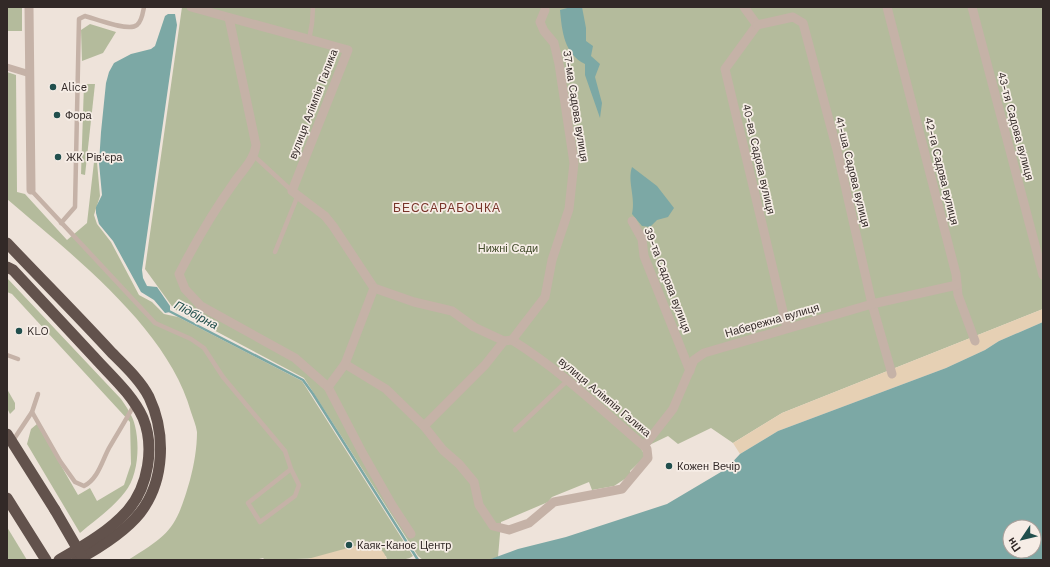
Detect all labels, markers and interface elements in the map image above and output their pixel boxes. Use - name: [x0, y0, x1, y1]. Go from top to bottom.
- street label: вулиця Алімпія Галика: [287, 47, 341, 161]
- street label: 37-ма Садова вулиця: [560, 49, 591, 163]
- street label: 43-тя Садова вулиця: [995, 71, 1036, 182]
- place label: Alice: [61, 81, 87, 94]
- marker: Alice: [48, 82, 58, 92]
- street label: 40-ва Садова вулиця: [739, 103, 778, 216]
- place label: Фора: [65, 109, 93, 122]
- marker: Фора: [52, 110, 62, 120]
- street label: 41-ша Садова вулиця: [833, 116, 873, 229]
- street label: 42-га Садова вулиця: [922, 116, 961, 226]
- place label: ЖК Рів'єра: [66, 151, 123, 164]
- marker: ЖК Рів'єра: [53, 152, 63, 162]
- district label: БЕССАРАБОЧКА: [393, 201, 501, 215]
- street label: 39-та Садова вулиця: [641, 226, 694, 335]
- park label: Нижні Сади: [478, 242, 538, 255]
- water label: Підбірна: [172, 298, 220, 332]
- street label: Набережна вулиця: [724, 301, 821, 340]
- place label: KLO: [27, 325, 49, 338]
- marker: KLO: [14, 326, 24, 336]
- street label: вулиця Алімпія Галика: [556, 355, 654, 440]
- place label: Кожен Вечір: [677, 460, 740, 473]
- marker: Кожен Вечір: [664, 461, 674, 471]
- north arrow: [1002, 519, 1042, 559]
- text: Пн: [1005, 535, 1024, 554]
- place label: Каяк-Каноє Центр: [357, 539, 451, 552]
- marker: Каяк-Каноє Центр: [344, 540, 354, 550]

